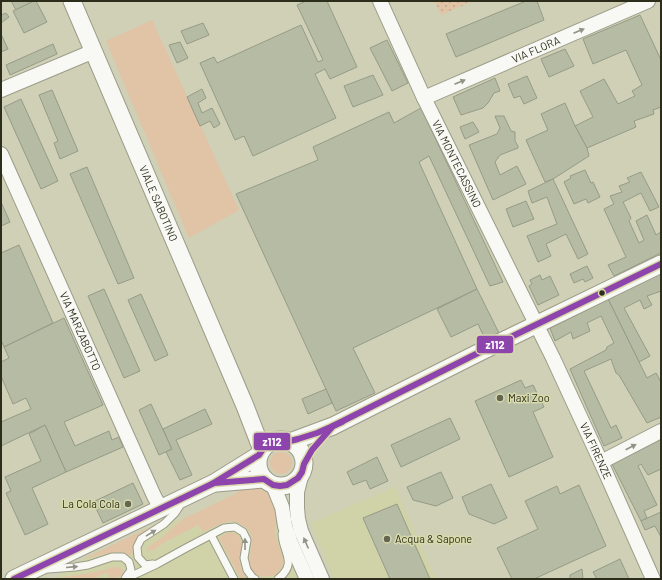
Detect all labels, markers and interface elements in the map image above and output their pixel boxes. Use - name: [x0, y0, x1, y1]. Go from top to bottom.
- one-way arrow: [573, 27, 585, 34]
- street label: VIA FLORA: [510, 33, 562, 65]
- one-way arrow: [454, 79, 465, 85]
- street label: VIA MONTECASSINO: [430, 118, 484, 210]
- street label: VIALE SABOTINO: [137, 163, 181, 243]
- unlabelled marker: [597, 288, 607, 298]
- street label: VIA MARZABOTTO: [57, 290, 104, 372]
- line badge: z112: [476, 335, 514, 354]
- text: z112: [485, 338, 505, 351]
- place label: Maxi Zoo: [508, 391, 550, 404]
- marker: Maxi Zoo: [495, 393, 505, 403]
- street label: VIA FIRENZE: [578, 420, 615, 481]
- line badge: z112: [253, 432, 291, 451]
- text: z112: [262, 435, 282, 448]
- one-way arrow: [625, 444, 637, 450]
- place label: La Cola Cola: [62, 497, 120, 510]
- marker: La Cola Cola: [123, 499, 133, 509]
- one-way arrow: [146, 529, 156, 537]
- place label: Acqua & Sapone: [395, 532, 472, 545]
- marker: Acqua & Sapone: [382, 534, 392, 544]
- one-way arrow: [242, 537, 248, 550]
- one-way arrow: [303, 538, 309, 549]
- one-way arrow: [66, 564, 78, 570]

